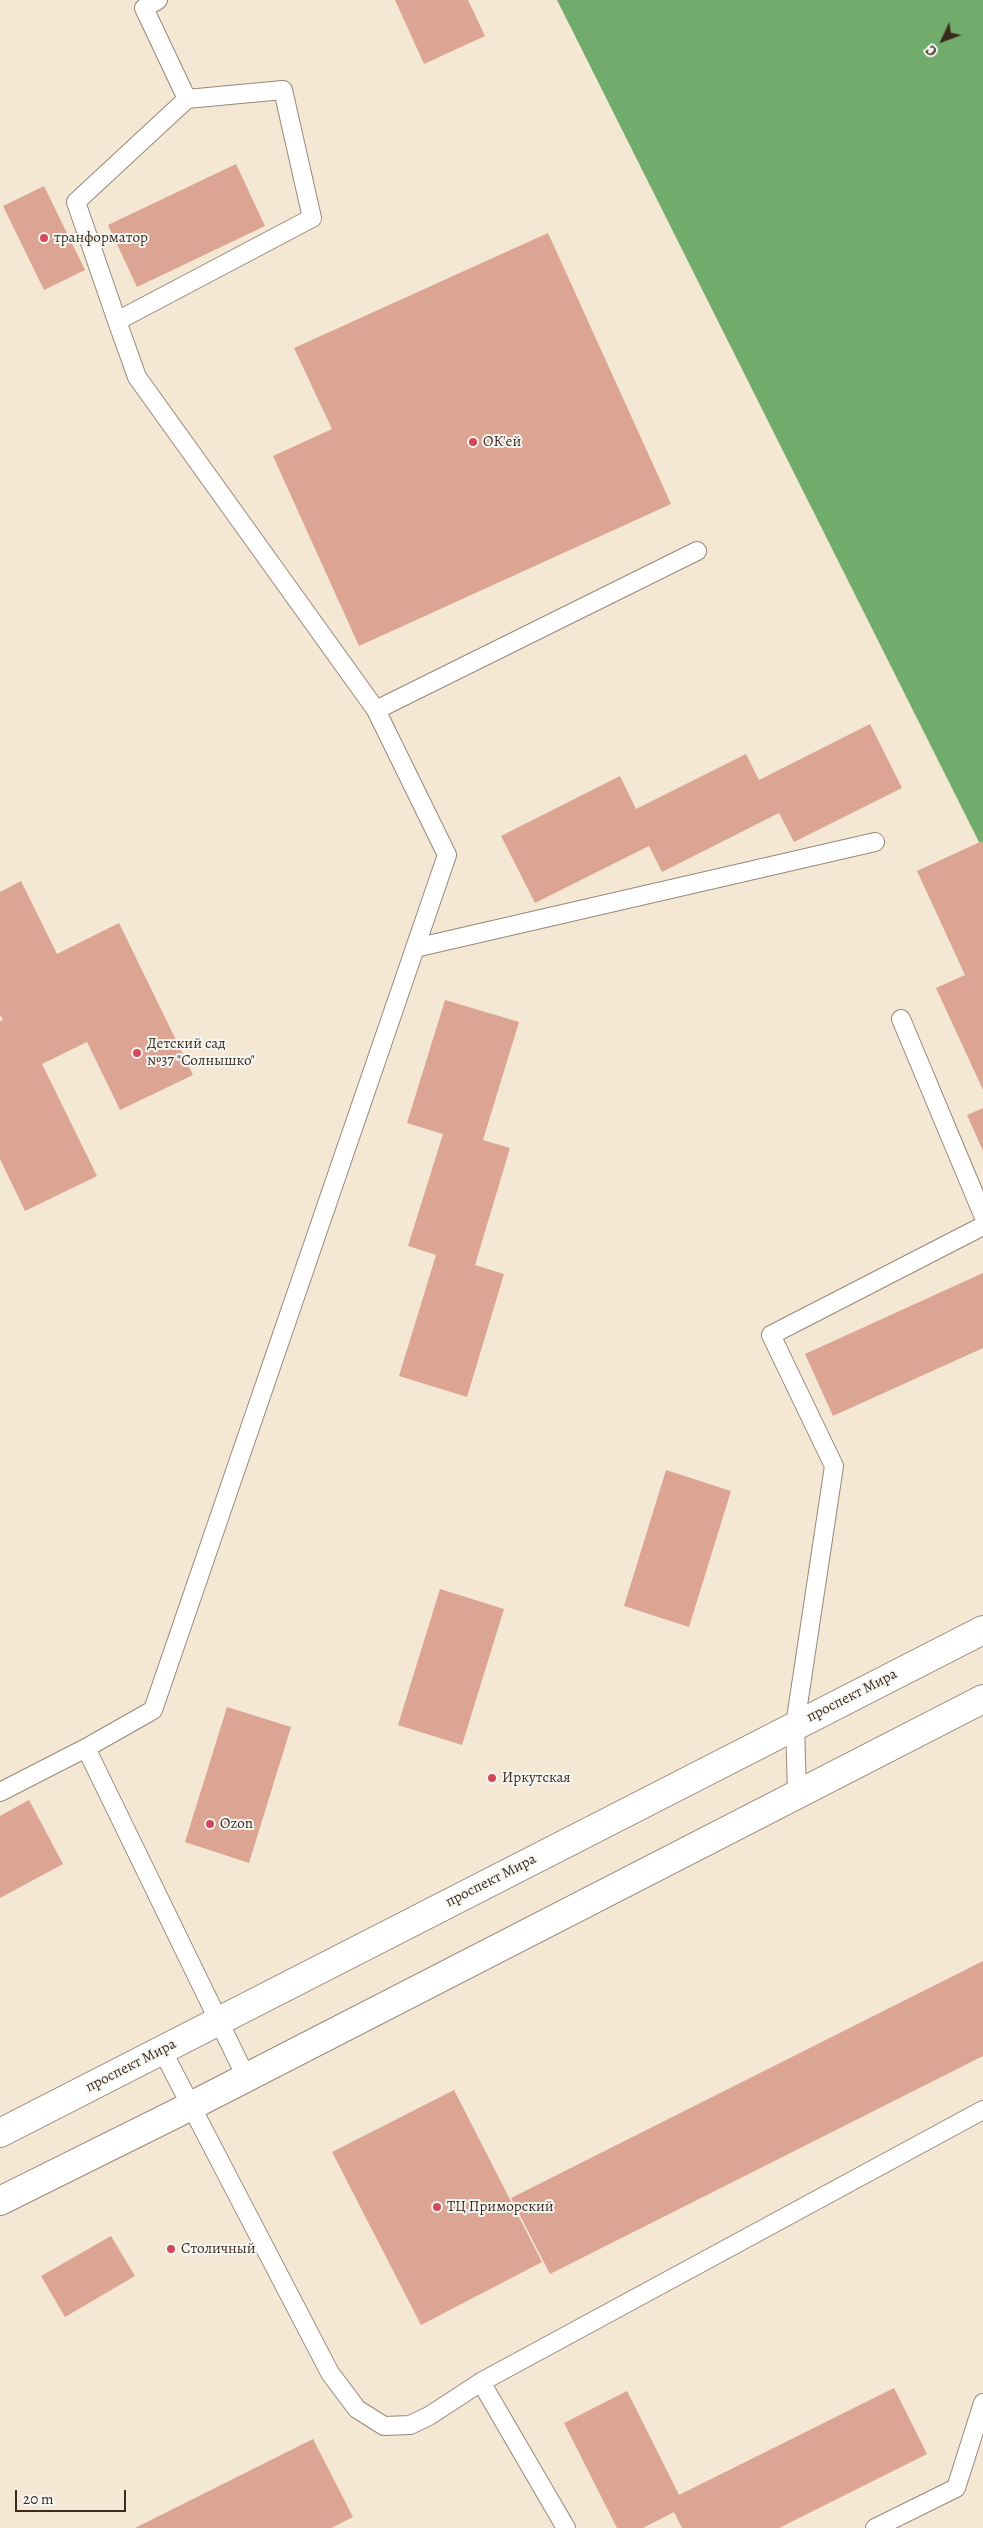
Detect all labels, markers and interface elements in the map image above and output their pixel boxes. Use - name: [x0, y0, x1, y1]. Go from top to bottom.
- north arrow: [918, 15, 968, 65]
- text: С: [922, 41, 942, 60]
- place label: транформатор: [54, 229, 148, 247]
- marker: транформатор: [38, 232, 50, 244]
- place label: ОК'ей: [483, 433, 521, 451]
- marker: ОК'ей: [467, 436, 479, 448]
- place label: Детский сад №37 "Солнышко": [147, 1035, 255, 1070]
- marker: Детский сад №37 "Солнышко": [131, 1047, 143, 1059]
- street label: проспект Мира: [804, 1665, 900, 1727]
- place label: Иркутская: [502, 1769, 571, 1787]
- marker: Иркутская: [486, 1772, 498, 1784]
- place label: Ozon: [220, 1815, 253, 1833]
- marker: Ozon: [204, 1818, 216, 1830]
- street label: проспект Мира: [443, 1850, 539, 1912]
- street label: проспект Мира: [83, 2035, 179, 2097]
- place label: ТЦ Приморский: [447, 2198, 554, 2216]
- marker: ТЦ Приморский: [431, 2201, 443, 2213]
- place label: Столичный: [181, 2240, 256, 2258]
- marker: Столичный: [165, 2243, 177, 2255]
- scale bar: [18, 2480, 129, 2512]
- text: 20 m: [23, 2489, 54, 2509]

